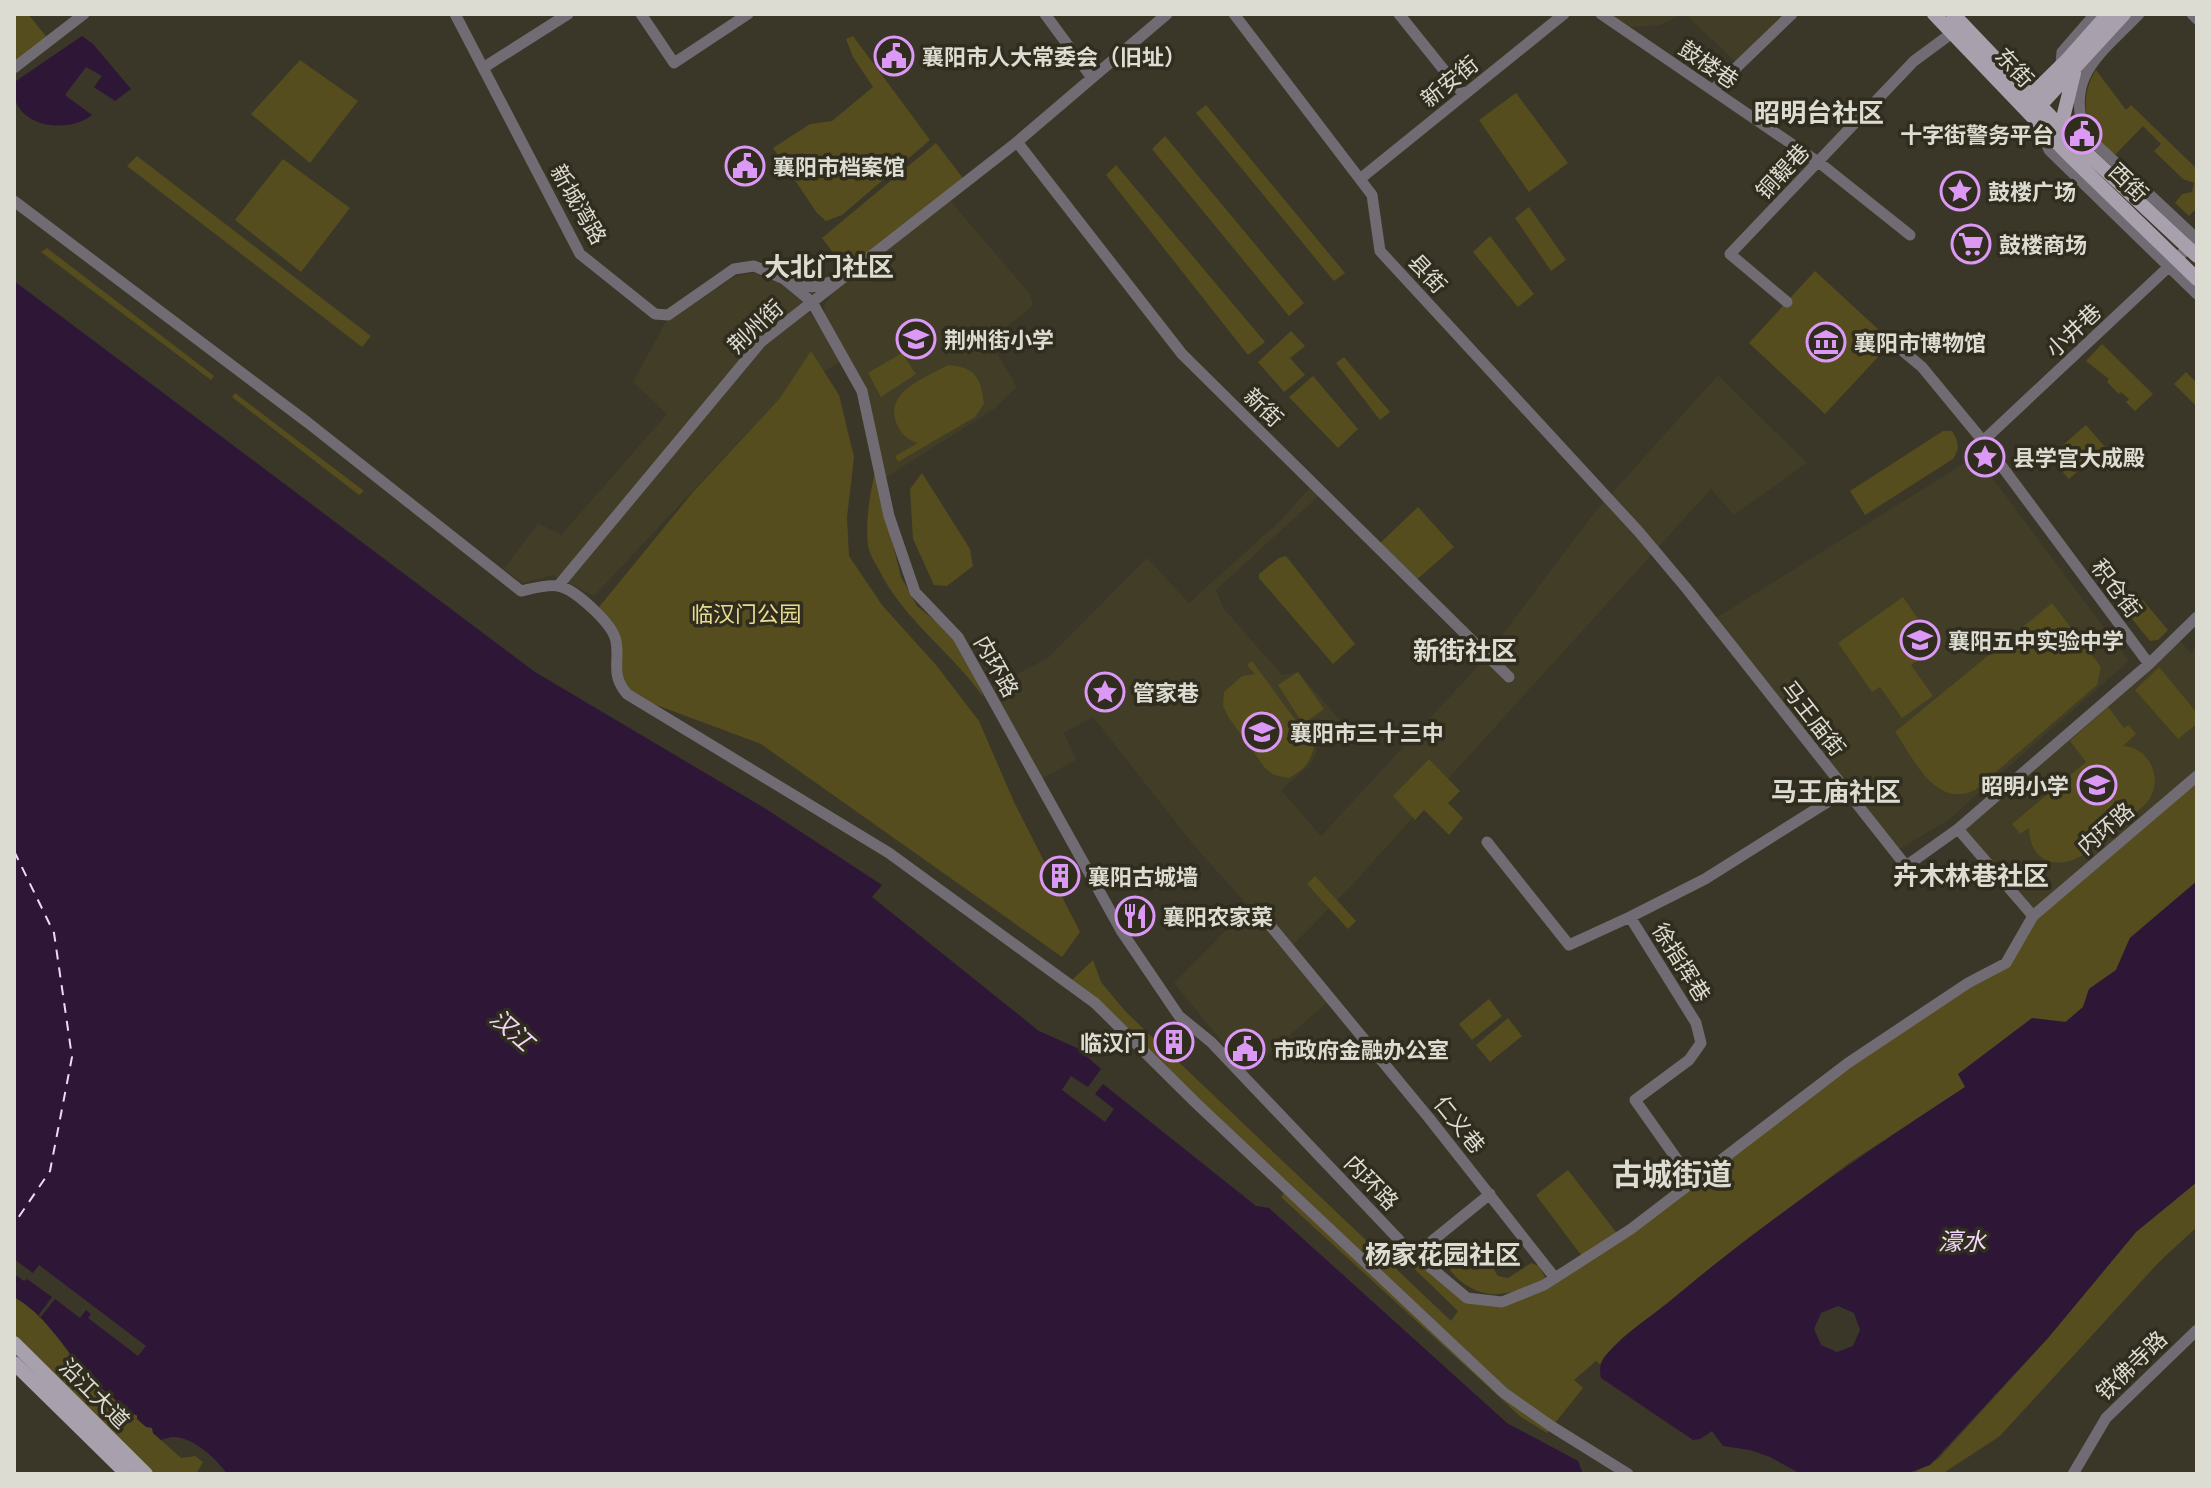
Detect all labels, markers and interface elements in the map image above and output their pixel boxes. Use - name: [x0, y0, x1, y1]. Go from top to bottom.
- public building icon: 襄阳市人大常委会（旧址）: [873, 35, 915, 77]
- street label: 鼓楼巷: [1675, 35, 1743, 93]
- street label: 东街: [1991, 42, 2039, 92]
- place label: 襄阳市人大常委会（旧址）: [922, 44, 1186, 69]
- street label: 新安街: [1415, 51, 1483, 111]
- district label: 昭明台社区: [1754, 98, 1884, 127]
- public building icon: 十字街警务平台: [2061, 113, 2103, 155]
- place label: 十字街警务平台: [1900, 122, 2054, 147]
- street label: 铜鞮巷: [1750, 138, 1814, 204]
- public building icon: 襄阳市档案馆: [724, 145, 766, 187]
- place label: 襄阳市档案馆: [773, 154, 905, 179]
- street label: 西街: [2104, 158, 2154, 206]
- street label: 新城湾路: [546, 160, 612, 248]
- place icon: 鼓楼广场: [1939, 170, 1981, 212]
- place label: 鼓楼广场: [1988, 179, 2076, 204]
- supermarket icon: 鼓楼商场: [1950, 223, 1992, 265]
- place label: 鼓楼商场: [1999, 232, 2087, 257]
- street label: 县街: [1404, 248, 1452, 298]
- district label: 大北门社区: [764, 252, 894, 281]
- street label: 荆州街: [722, 294, 788, 358]
- street label: 小井巷: [2040, 298, 2106, 362]
- school or university icon: 荆州街小学: [895, 318, 937, 360]
- museum icon: 襄阳市博物馆: [1805, 321, 1847, 363]
- place label: 荆州街小学: [944, 327, 1054, 352]
- place label: 襄阳市博物馆: [1854, 330, 1986, 355]
- street label: 新街: [1239, 383, 1289, 431]
- place icon: 县学宫大成殿: [1964, 436, 2006, 478]
- place label: 县学宫大成殿: [2013, 445, 2145, 470]
- street label: 积仓街: [2087, 554, 2147, 622]
- park label: 临汉门公园: [691, 601, 801, 626]
- school or university icon: 襄阳五中实验中学: [1899, 619, 1941, 661]
- place label: 襄阳五中实验中学: [1948, 628, 2124, 653]
- street label: 内环路: [970, 631, 1024, 701]
- district label: 新街社区: [1413, 636, 1517, 665]
- place icon: 管家巷: [1084, 671, 1126, 713]
- street label: 马王庙街: [1777, 676, 1851, 760]
- place label: 管家巷: [1133, 680, 1199, 705]
- school or university icon: 襄阳市三十三中: [1241, 711, 1283, 753]
- place label: 襄阳市三十三中: [1290, 720, 1444, 745]
- school or university icon: 昭明小学: [2076, 764, 2118, 806]
- place label: 昭明小学: [1981, 773, 2069, 798]
- district label: 马王庙社区: [1771, 777, 1901, 806]
- street label: 内环路: [2072, 797, 2138, 859]
- building icon: 襄阳古城墙: [1039, 855, 1081, 897]
- district label: 卉木林巷社区: [1893, 861, 2049, 890]
- place label: 襄阳古城墙: [1088, 864, 1198, 889]
- restaurant icon: 襄阳农家菜: [1114, 895, 1156, 937]
- place label: 襄阳农家菜: [1163, 904, 1273, 929]
- street label: 徐指挥巷: [1648, 918, 1716, 1006]
- water label: 汉江: [485, 1004, 541, 1058]
- building icon: 临汉门: [1153, 1021, 1195, 1063]
- public building icon: 市政府金融办公室: [1224, 1028, 1266, 1070]
- place label: 临汉门: [1080, 1030, 1146, 1055]
- place label: 市政府金融办公室: [1273, 1037, 1449, 1062]
- street label: 仁义巷: [1430, 1090, 1490, 1158]
- street label: 内环路: [1340, 1150, 1404, 1214]
- district label: 古城街道: [1612, 1157, 1732, 1191]
- water label: 濠水: [1938, 1228, 1987, 1255]
- district label: 杨家花园社区: [1365, 1240, 1521, 1269]
- street label: 铁佛寺路: [2091, 1325, 2171, 1405]
- street label: 沿江大道: [55, 1353, 135, 1433]

